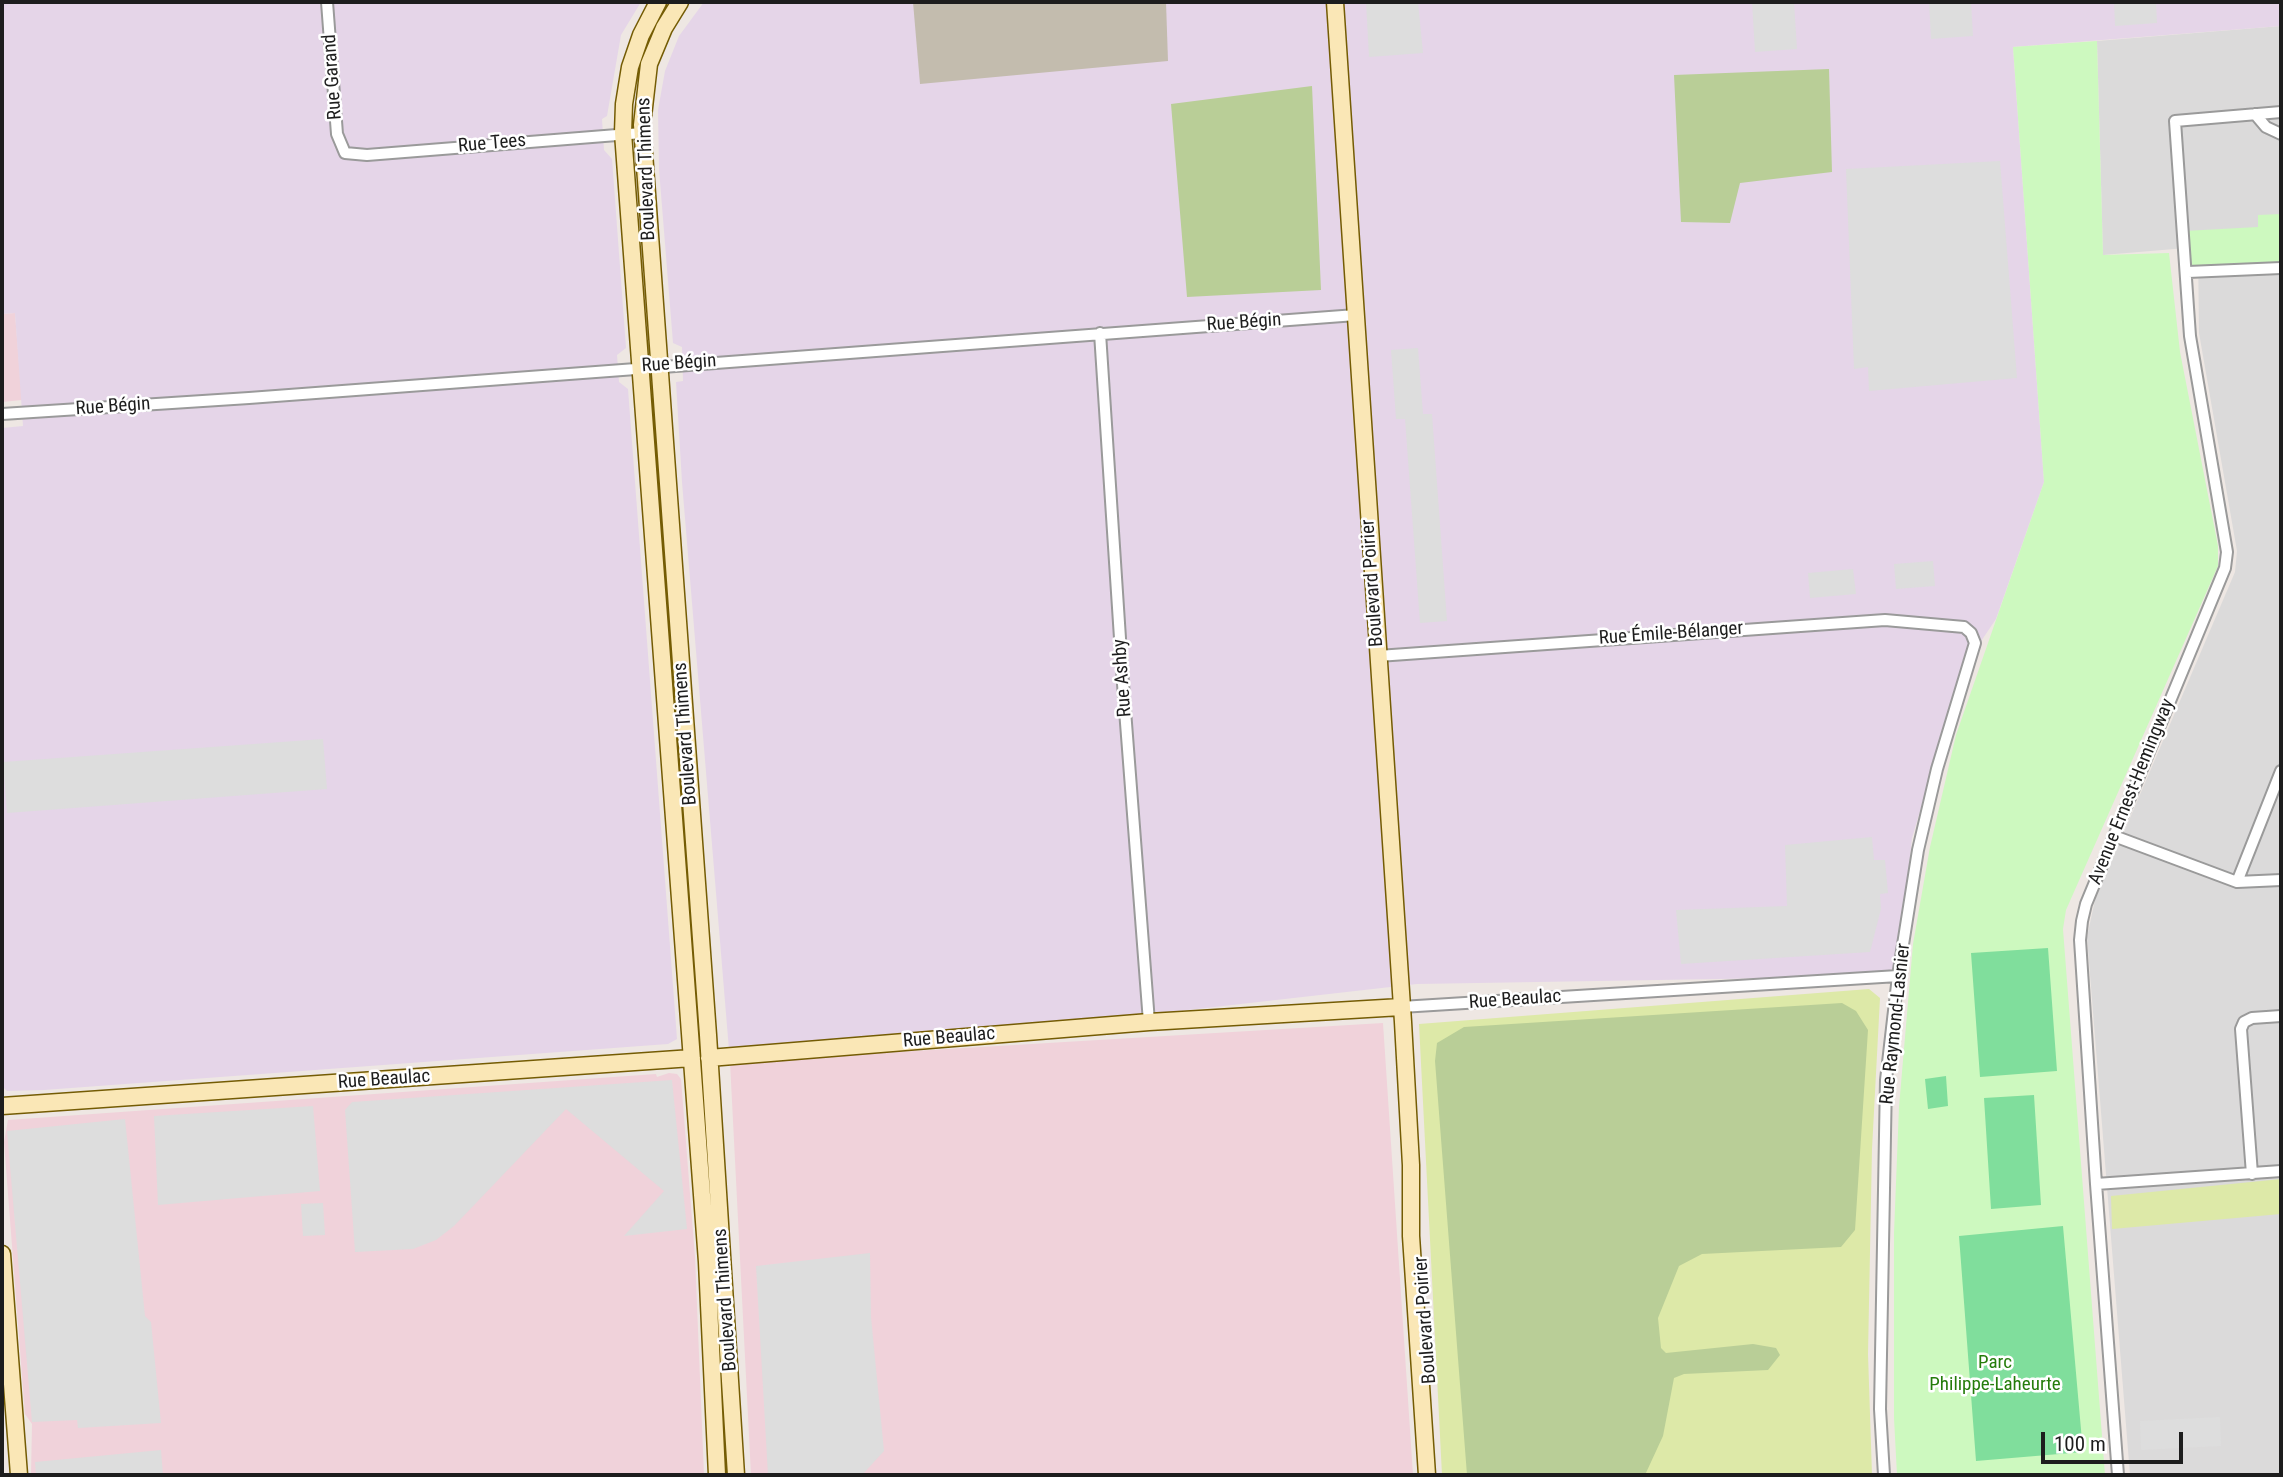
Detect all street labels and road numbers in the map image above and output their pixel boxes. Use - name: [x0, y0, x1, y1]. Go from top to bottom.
- street label: Rue Garand: [319, 33, 347, 121]
- street label: Boulevard Thimens: [633, 97, 661, 241]
- street label: Rue Tees: [457, 130, 527, 158]
- street label: Rue Bégin: [1206, 309, 1282, 337]
- street label: Rue Bégin: [641, 350, 717, 378]
- street label: Rue Bégin: [75, 393, 151, 421]
- street label: Boulevard Poirier: [1357, 518, 1389, 648]
- street label: Rue Émile-Bélanger: [1598, 618, 1744, 650]
- street label: Rue Ashby: [1109, 638, 1137, 718]
- street label: Boulevard Thimens: [670, 662, 702, 806]
- street label: Avenue Ernest-Hemingway: [2084, 696, 2180, 888]
- street label: Rue Raymond-Lasnier: [1876, 942, 1916, 1106]
- street label: Rue Beaulac: [1468, 985, 1562, 1015]
- street label: Rue Beaulac: [902, 1023, 996, 1053]
- street label: Rue Beaulac: [337, 1065, 431, 1095]
- street label: Boulevard Thimens: [710, 1228, 742, 1372]
- street label: Boulevard Poirier: [1410, 1255, 1442, 1385]

